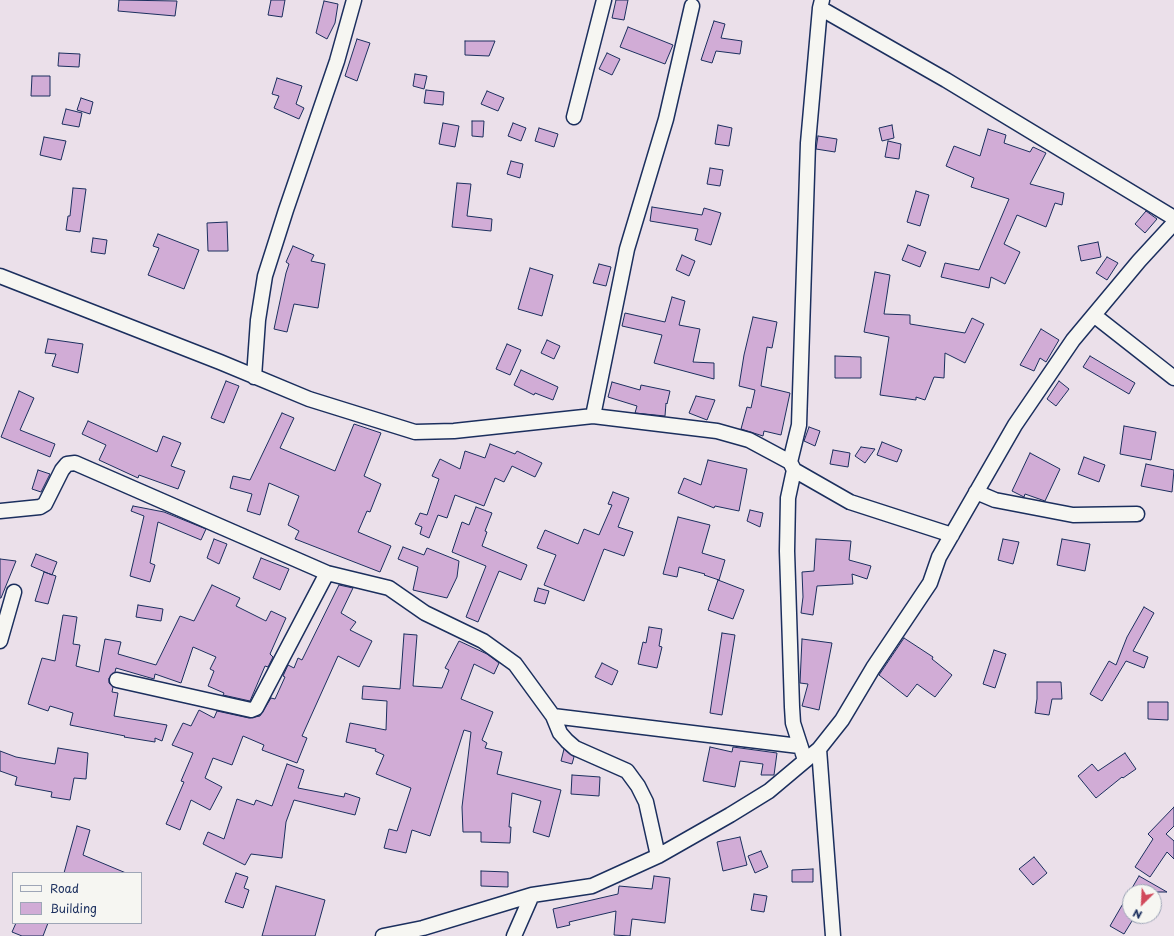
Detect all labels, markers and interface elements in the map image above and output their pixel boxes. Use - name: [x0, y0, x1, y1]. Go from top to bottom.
- legend: [12, 872, 142, 924]
- text: Road: [50, 879, 79, 897]
- north arrow: [1122, 884, 1162, 924]
- text: Building: [50, 899, 97, 917]
- text: N: [1130, 905, 1145, 924]

